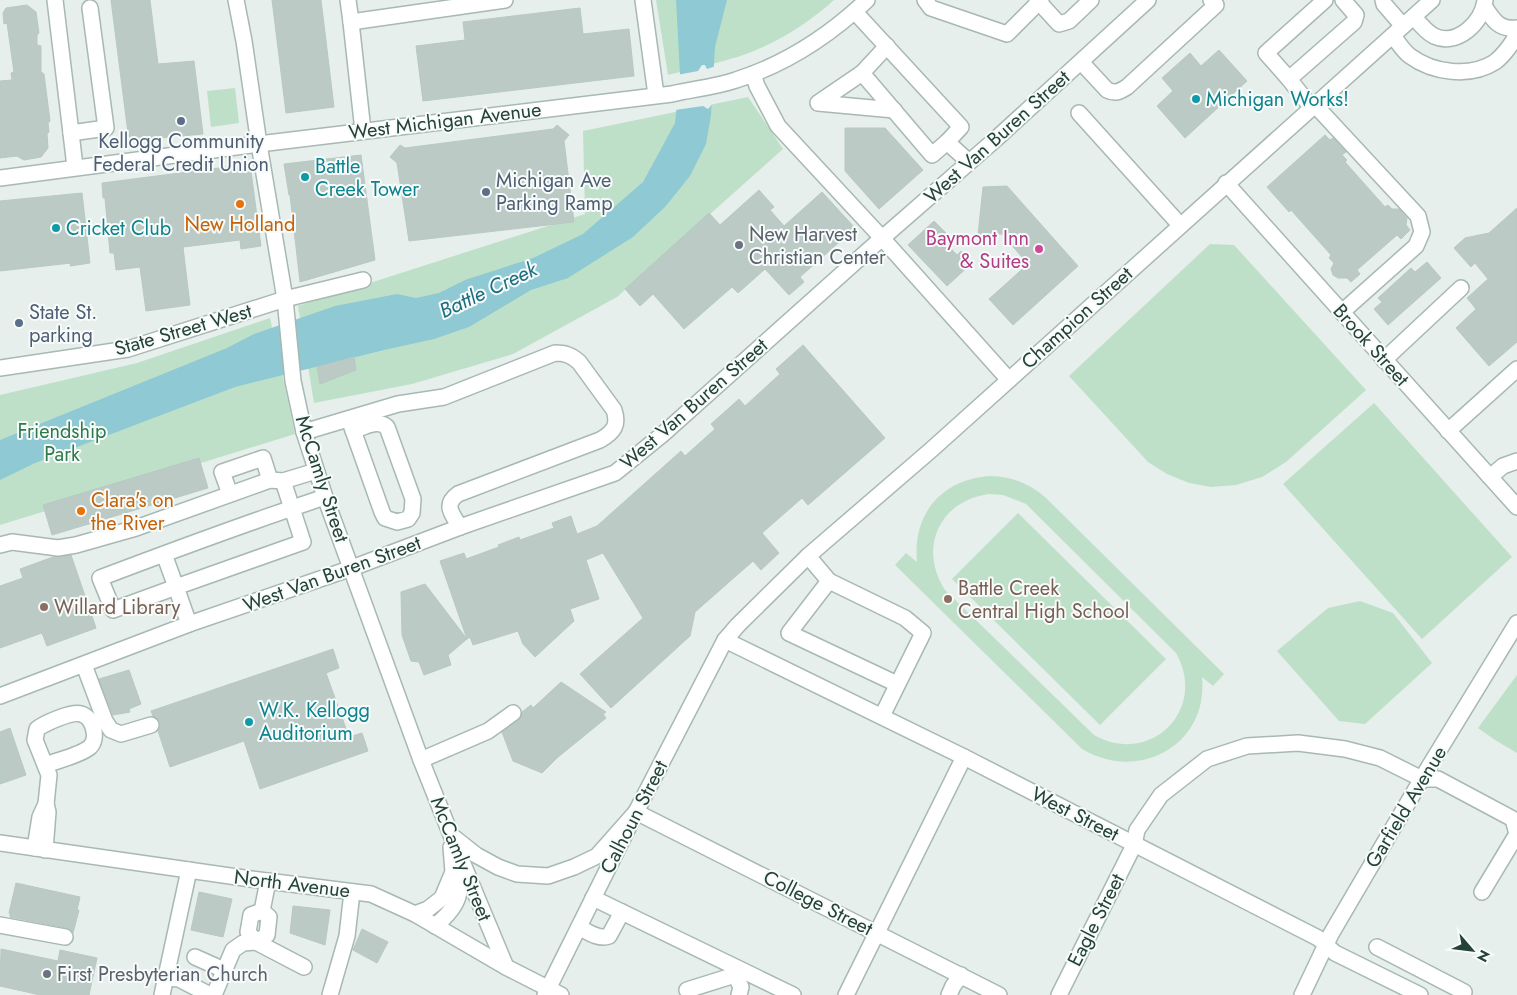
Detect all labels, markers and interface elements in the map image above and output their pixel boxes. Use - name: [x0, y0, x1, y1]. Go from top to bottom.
- street label: West Van Buren Street: [918, 63, 1076, 210]
- place label: Michigan Works!: [1206, 85, 1349, 114]
- marker: Michigan Works!: [1190, 93, 1202, 105]
- street label: West Michigan Avenue: [347, 95, 543, 147]
- marker: Kellogg Community Federal Credit Union: [175, 115, 187, 127]
- place label: Kellogg Community Federal Credit Union: [93, 127, 269, 179]
- place label: Battle Creek Tower: [315, 152, 419, 204]
- place label: Michigan Ave Parking Ramp: [496, 166, 613, 218]
- marker: Battle Creek Tower: [299, 171, 311, 183]
- marker: Michigan Ave Parking Ramp: [480, 186, 492, 198]
- marker: New Holland: [234, 198, 246, 210]
- place label: New Holland: [184, 210, 296, 239]
- place label: Cricket Club: [66, 214, 171, 243]
- place label: New Harvest Christian Center: [749, 220, 886, 272]
- marker: Cricket Club: [50, 222, 62, 234]
- place label: Baymont Inn & Suites: [926, 224, 1029, 276]
- marker: New Harvest Christian Center: [733, 239, 745, 251]
- marker: Baymont Inn & Suites: [1033, 243, 1045, 255]
- water label: Battle Creek: [434, 254, 543, 326]
- street label: Champion Street: [1015, 260, 1139, 376]
- street label: State Street West: [111, 296, 255, 363]
- street label: Brook Street: [1326, 297, 1416, 393]
- place label: State St. parking: [29, 298, 97, 350]
- marker: State St. parking: [13, 317, 25, 329]
- street label: West Van Buren Street: [614, 331, 774, 476]
- street label: McCamly Street: [288, 412, 356, 546]
- park label: Friendship Park: [17, 417, 107, 469]
- place label: Clara's on the River: [91, 486, 174, 538]
- marker: Clara's on the River: [75, 505, 87, 517]
- street label: West Van Buren Street: [239, 528, 425, 620]
- place label: Battle Creek Central High School: [958, 574, 1129, 626]
- place label: Willard Library: [54, 593, 181, 622]
- marker: Battle Creek Central High School: [942, 593, 954, 605]
- marker: Willard Library: [38, 601, 50, 613]
- place label: W.K. Kellogg Auditorium: [259, 696, 370, 748]
- marker: W.K. Kellogg Auditorium: [243, 716, 255, 728]
- street label: Garfield Avenue: [1358, 741, 1454, 873]
- street label: Calhoun Street: [593, 755, 675, 879]
- street label: West Street: [1026, 779, 1124, 849]
- street label: McCamly Street: [423, 792, 499, 926]
- street label: North Avenue: [232, 862, 352, 906]
- street label: College Street: [758, 863, 878, 943]
- street label: Eagle Street: [1060, 868, 1132, 971]
- north arrow: [1447, 925, 1497, 975]
- text: N: [1472, 946, 1495, 966]
- place label: First Presbyterian Church: [57, 960, 268, 989]
- marker: First Presbyterian Church: [41, 968, 53, 980]

